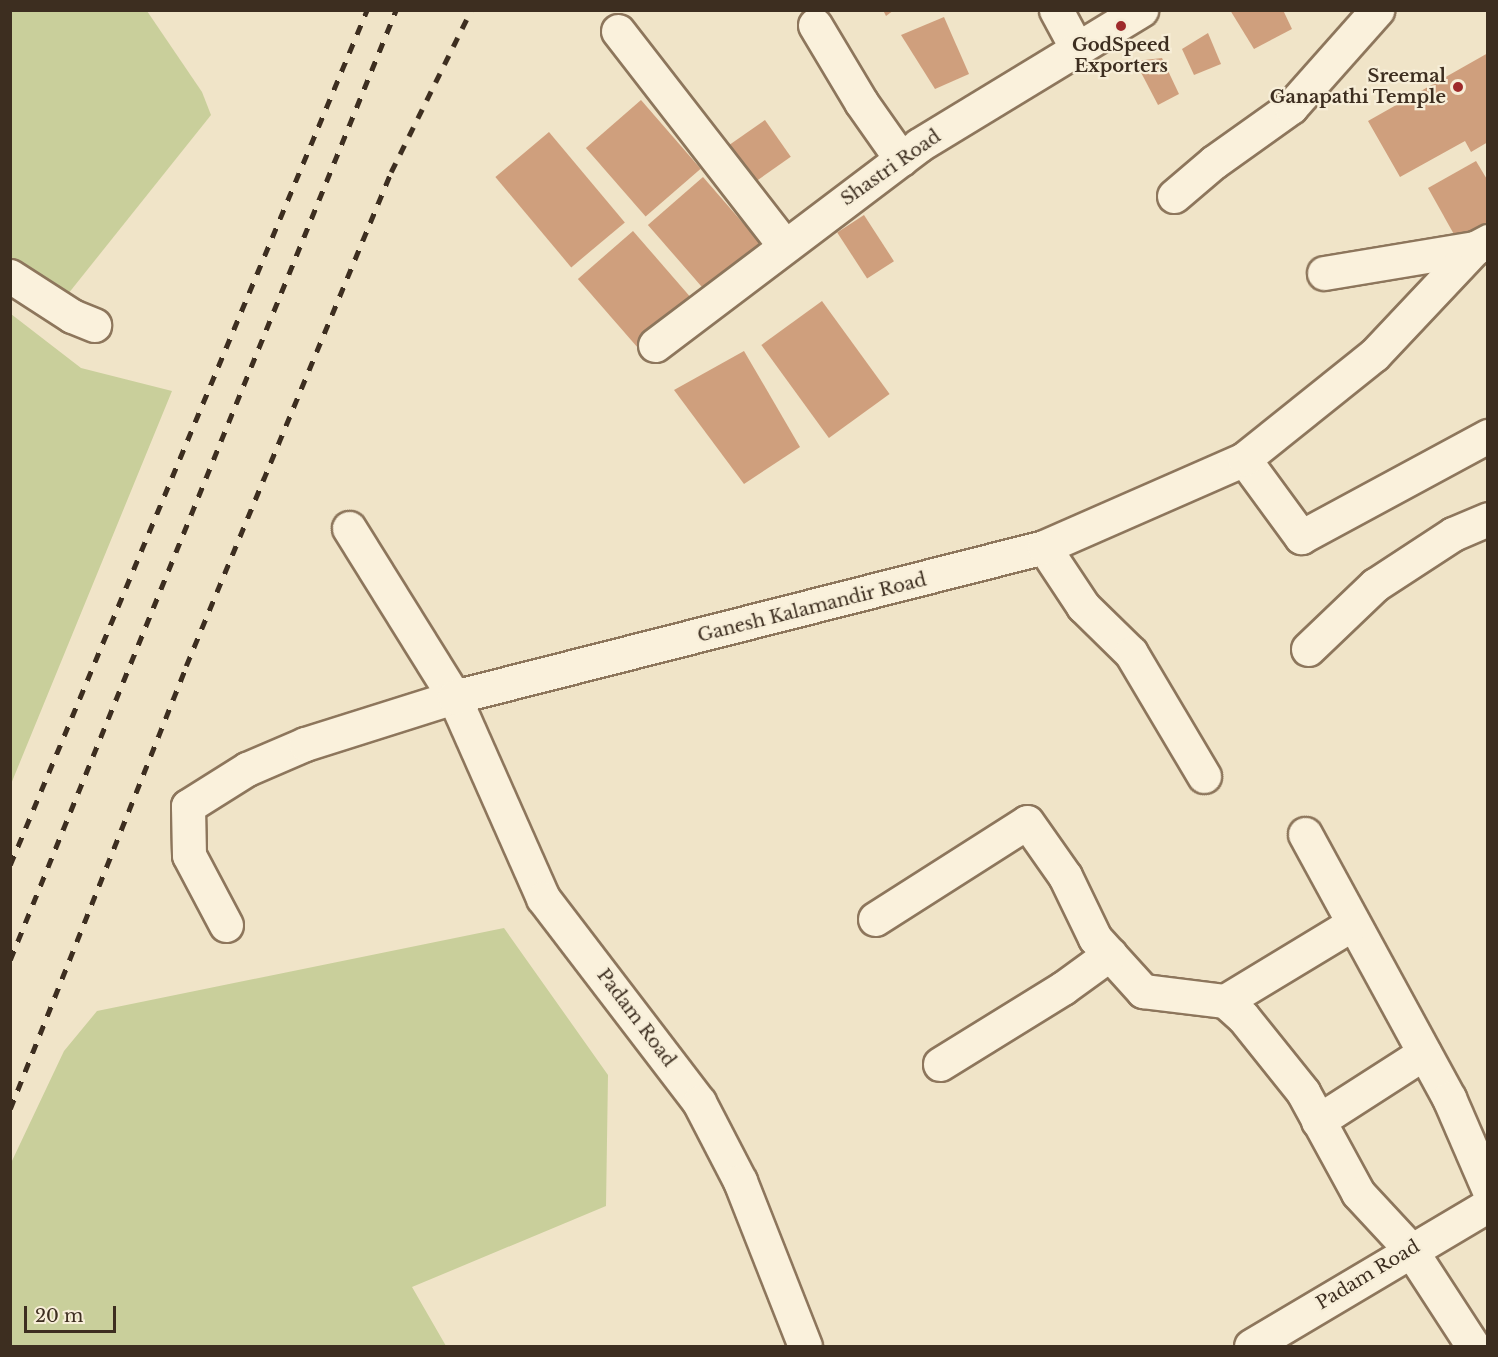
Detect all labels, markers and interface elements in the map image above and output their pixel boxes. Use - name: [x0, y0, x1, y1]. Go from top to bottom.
- marker: GodSpeed Exporters: [1114, 19, 1128, 33]
- place label: GodSpeed Exporters: [1072, 35, 1170, 78]
- place label: Sreemal Ganapathi Temple: [1269, 66, 1446, 109]
- marker: Sreemal Ganapathi Temple: [1451, 80, 1465, 94]
- street label: Shastri Road: [837, 126, 945, 210]
- street label: Ganesh Kalamandir Road: [695, 569, 929, 647]
- street label: Padam Road: [592, 965, 680, 1071]
- street label: Padam Road: [1312, 1236, 1424, 1314]
- scale bar: [27, 1294, 118, 1332]
- text: 20 m: [35, 1305, 83, 1327]

